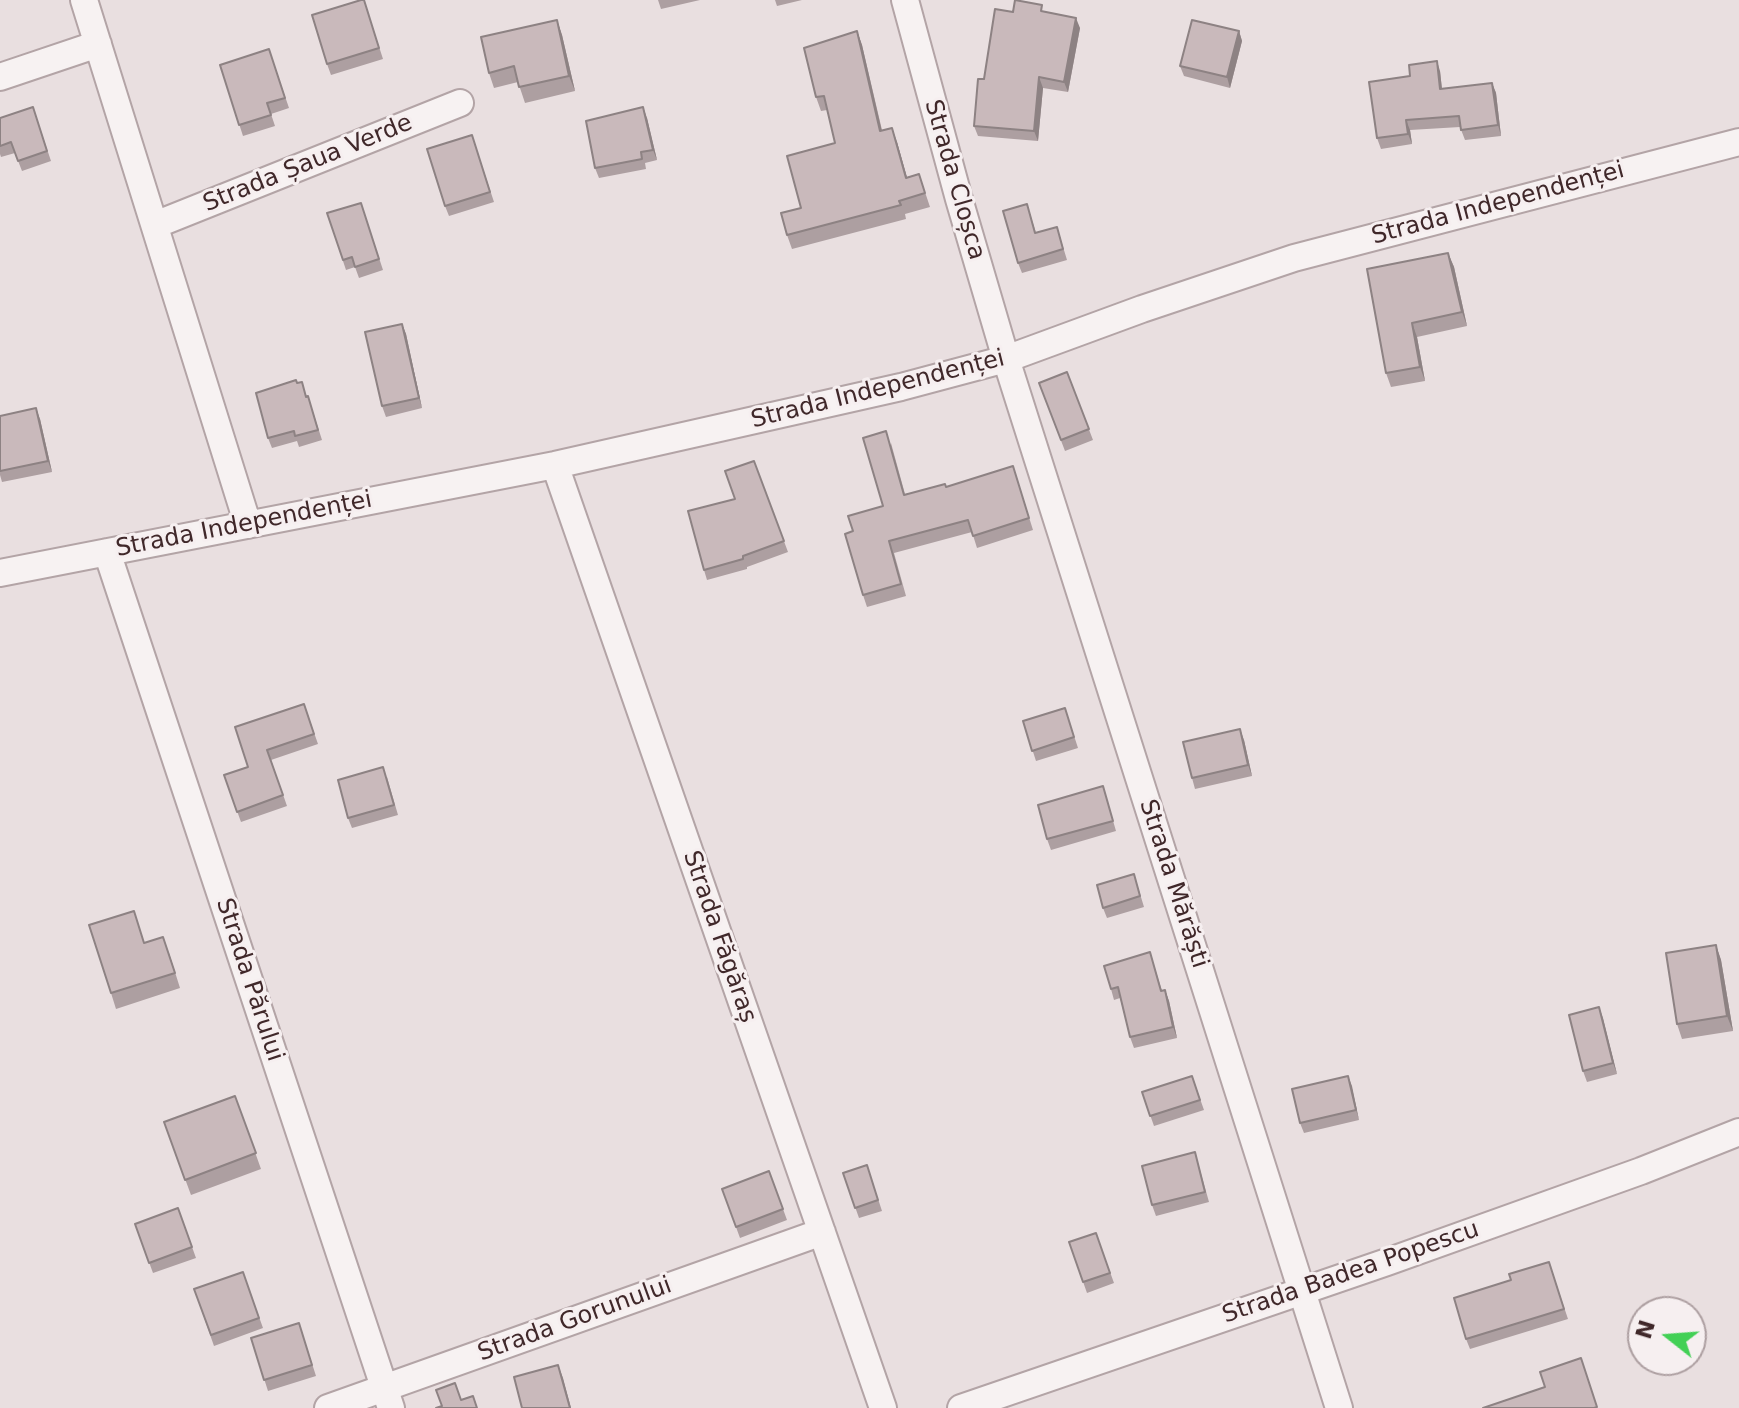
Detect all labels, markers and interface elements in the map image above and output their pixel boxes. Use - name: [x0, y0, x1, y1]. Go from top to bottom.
- street label: Strada Cloșca: [917, 97, 991, 263]
- street label: Strada Șaua Verde: [199, 109, 417, 219]
- street label: Strada Independenței: [1369, 156, 1627, 252]
- street label: Strada Independenței: [748, 345, 1008, 435]
- street label: Strada Independenței: [113, 486, 375, 564]
- street label: Strada Mărăști: [1132, 796, 1214, 972]
- street label: Strada Făgăraș: [676, 847, 762, 1027]
- street label: Strada Părului: [209, 895, 289, 1065]
- street label: Strada Badea Popescu: [1219, 1216, 1483, 1330]
- street label: Strada Gorunului: [474, 1272, 676, 1368]
- north arrow: [1627, 1296, 1707, 1376]
- text: N: [1631, 1317, 1660, 1342]

